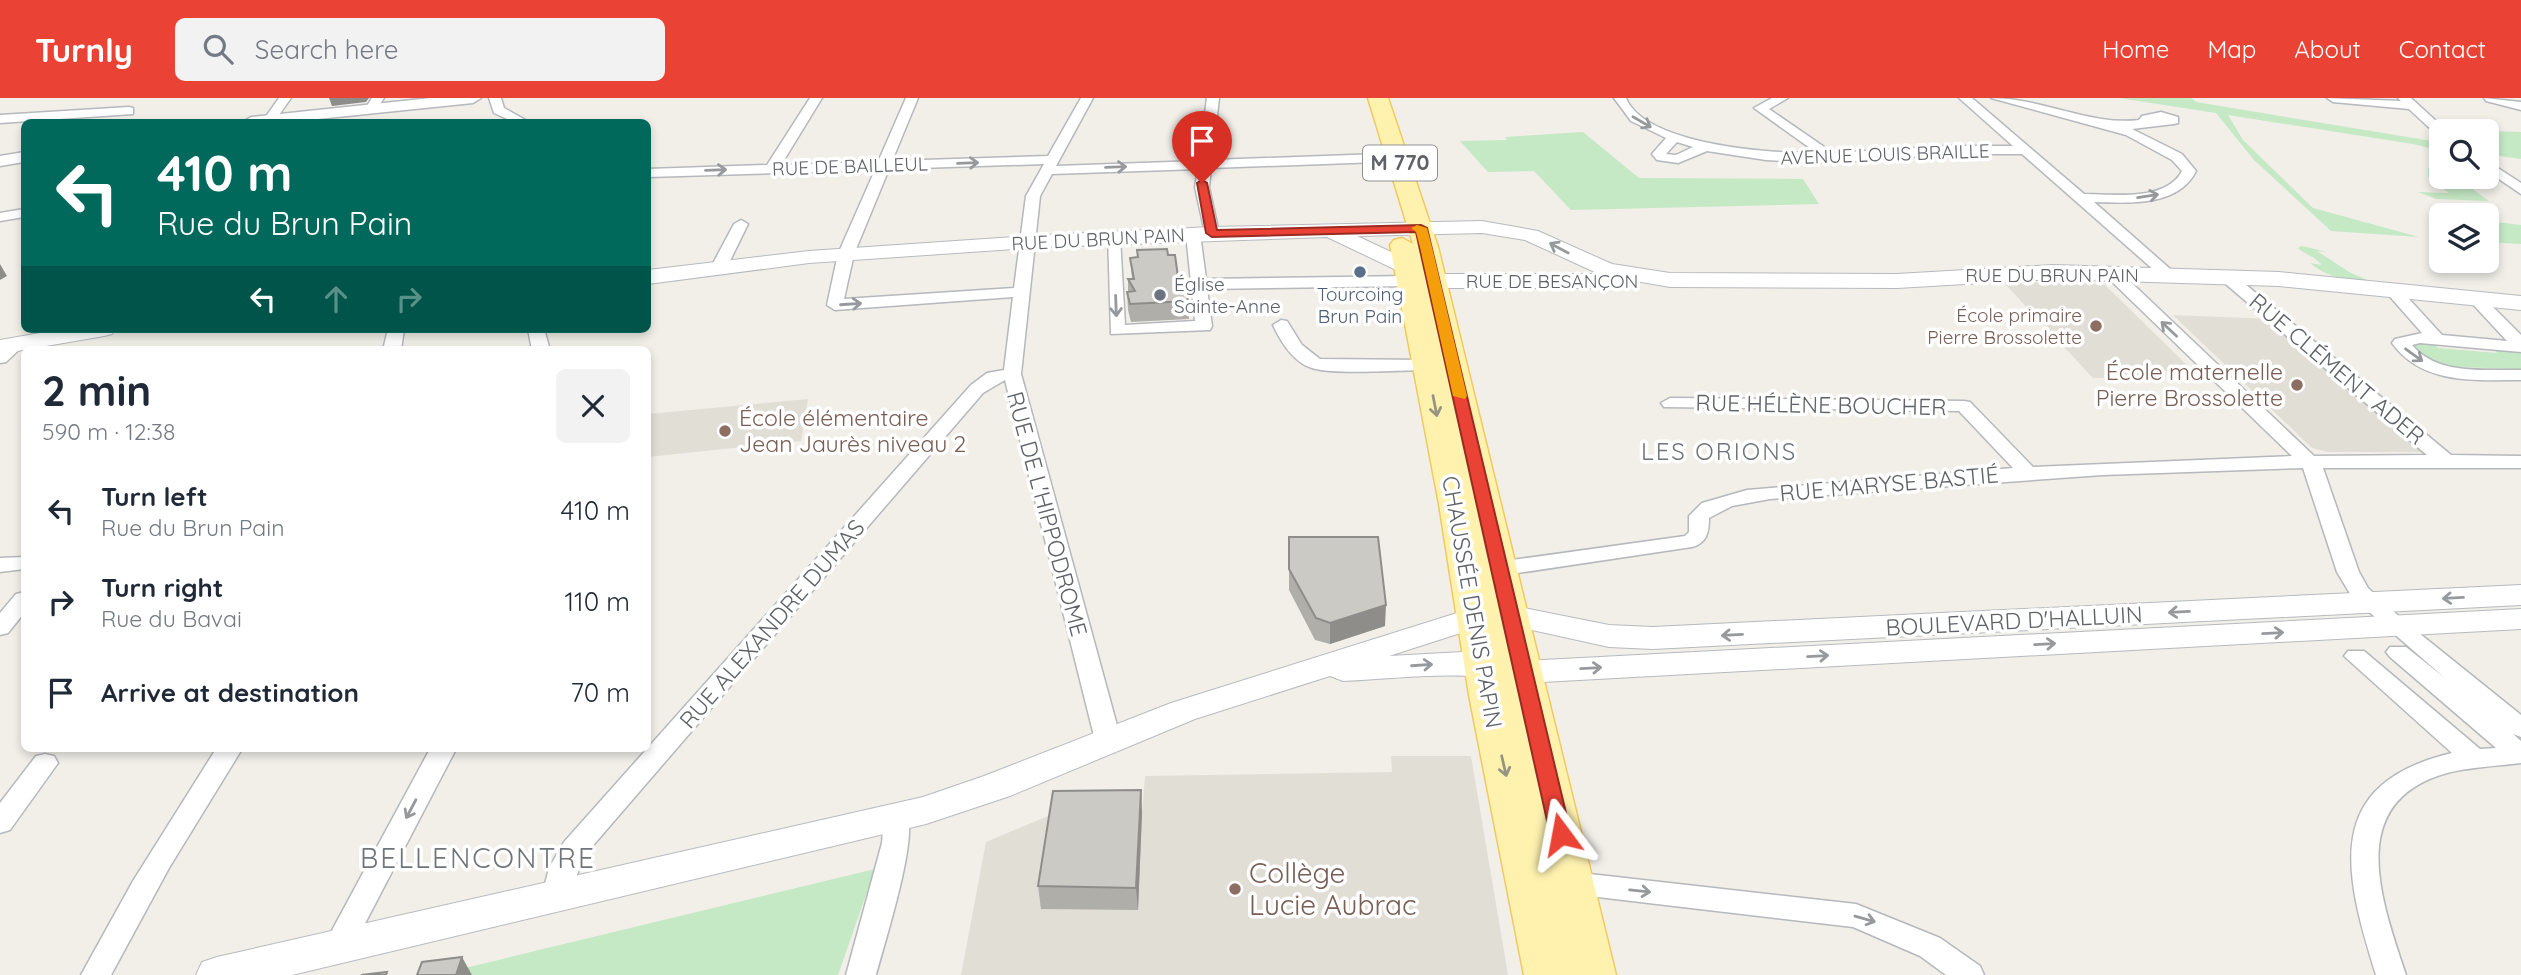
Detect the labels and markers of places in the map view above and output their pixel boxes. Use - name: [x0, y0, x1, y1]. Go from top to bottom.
- pin: [1172, 111, 1232, 183]
- marker: Tourcoing Brun Pain: [1352, 264, 1368, 280]
- place label: Église Sainte-Anne: [1174, 272, 1281, 318]
- place label: Tourcoing Brun Pain: [1317, 282, 1403, 328]
- marker: Église Sainte-Anne: [1152, 287, 1168, 303]
- place label: École primaire Pierre Brossolette: [1927, 303, 2082, 349]
- marker: École primaire Pierre Brossolette: [2088, 318, 2104, 334]
- place label: École maternelle Pierre Brossolette: [2096, 357, 2283, 412]
- marker: École maternelle Pierre Brossolette: [2289, 377, 2305, 393]
- place label: École élémentaire Jean Jaurès niveau 2: [739, 403, 966, 458]
- marker: École élémentaire Jean Jaurès niveau 2: [717, 423, 733, 439]
- place label: Collège Lucie Aubrac: [1249, 855, 1416, 922]
- marker: Collège Lucie Aubrac: [1227, 881, 1243, 897]

